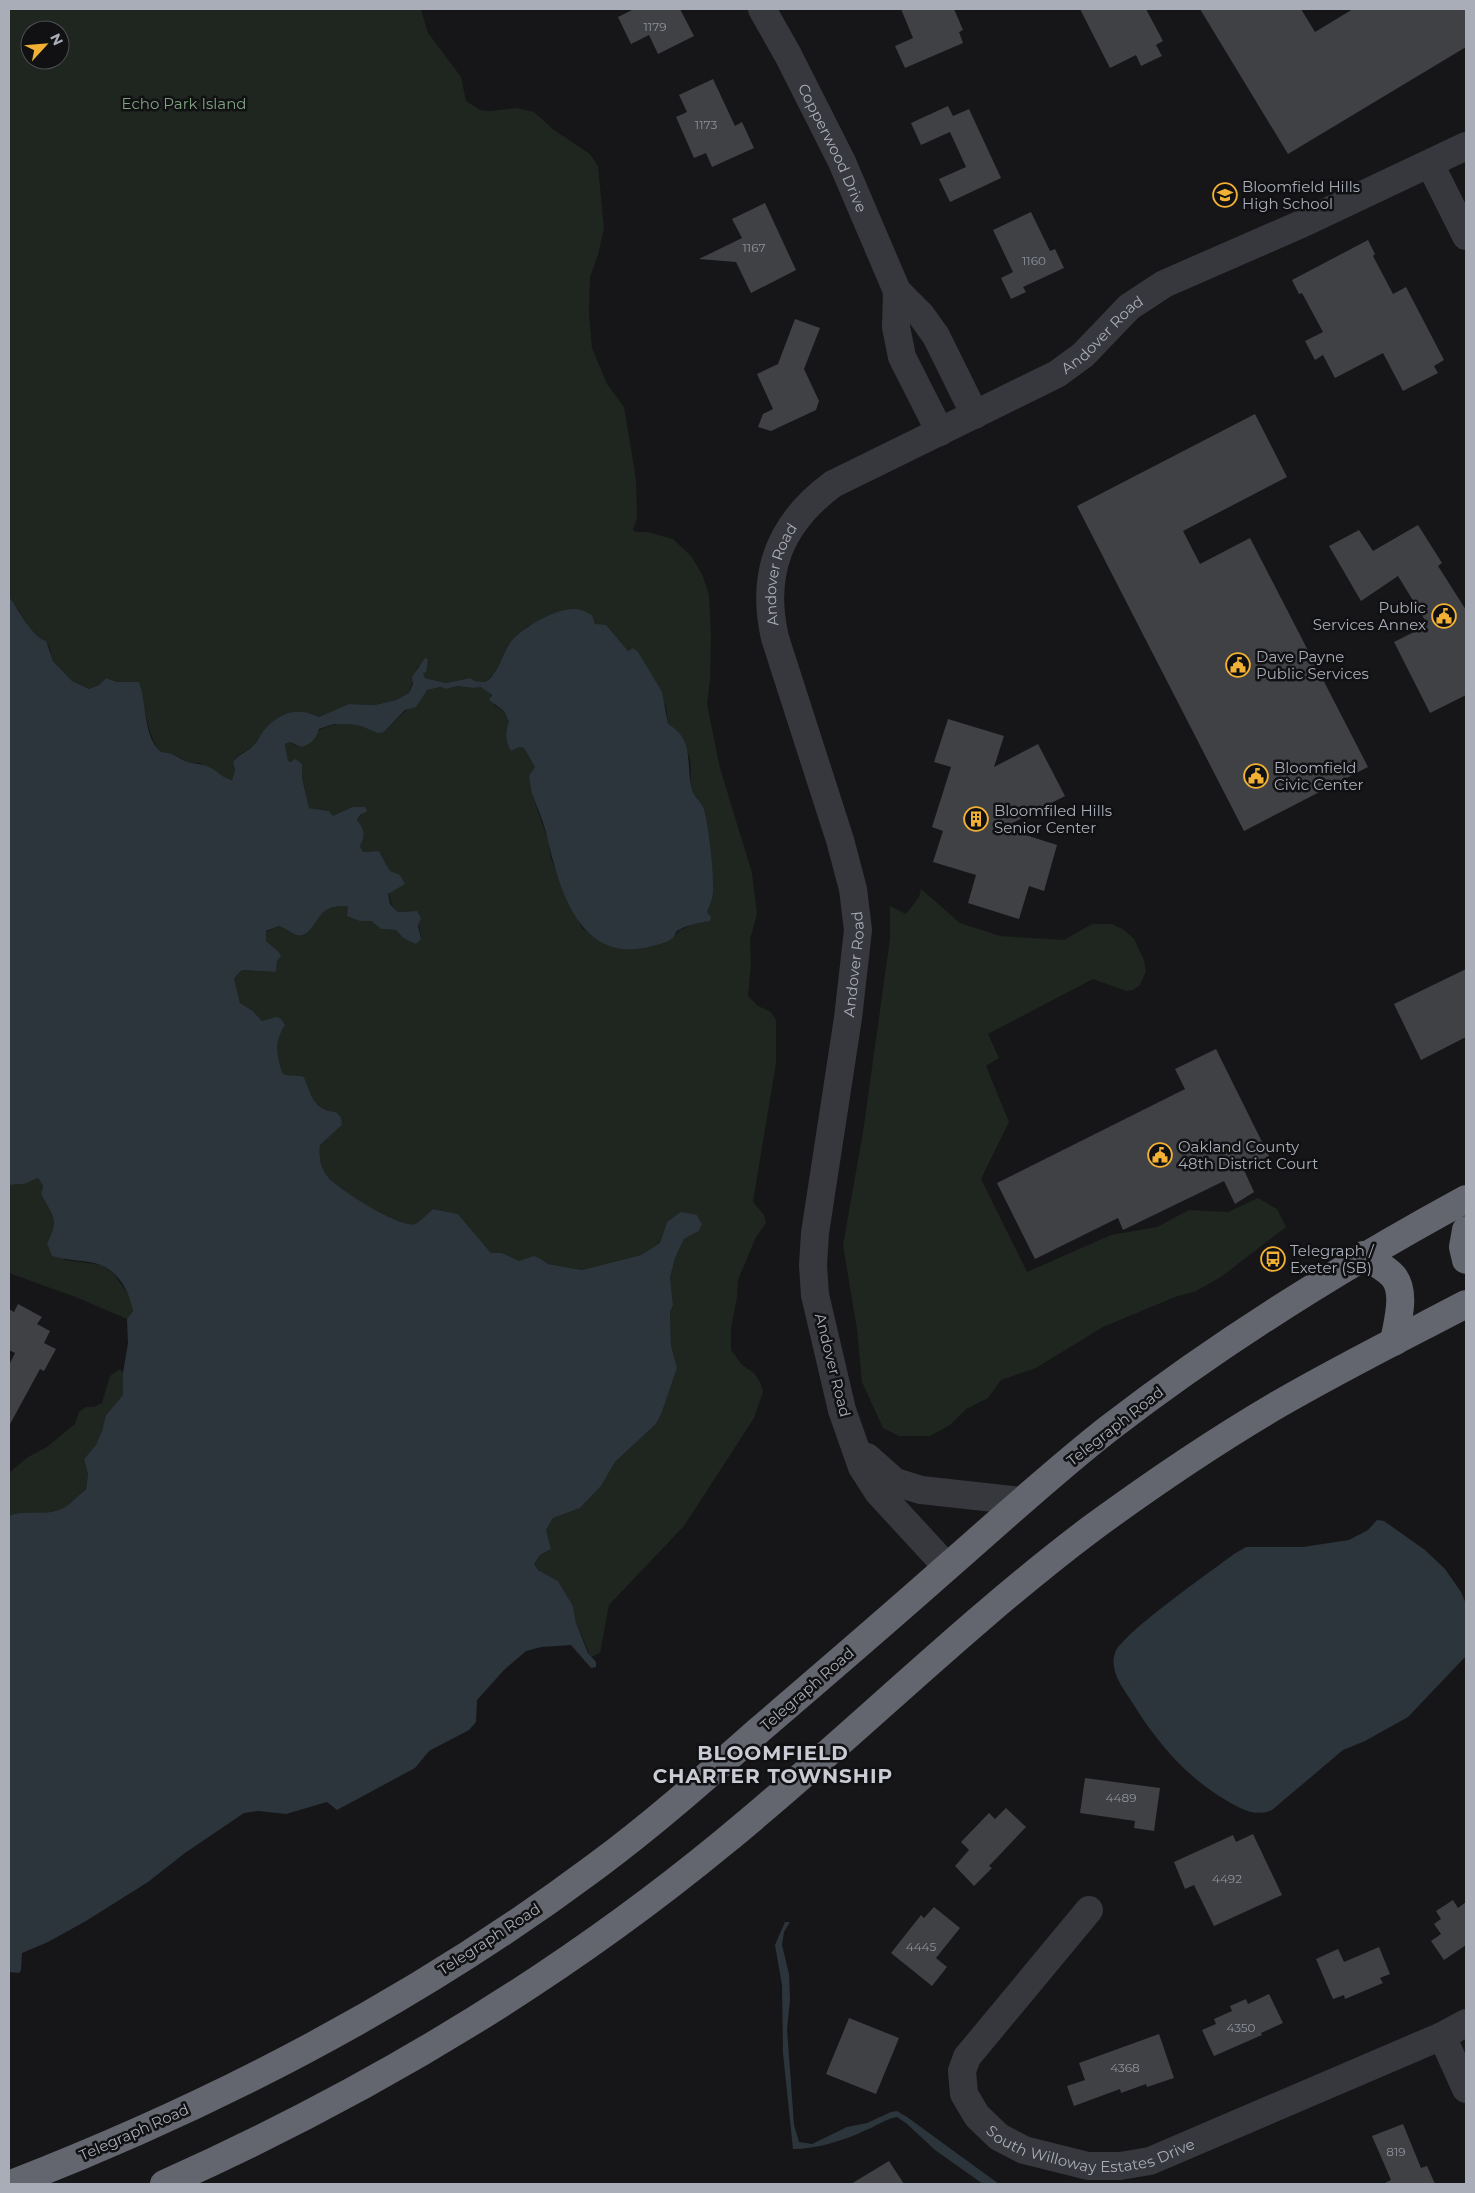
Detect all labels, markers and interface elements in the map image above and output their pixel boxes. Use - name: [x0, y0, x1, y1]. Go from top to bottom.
- house number: 1179: [643, 19, 667, 34]
- north arrow: [20, 20, 70, 70]
- text: N: [46, 30, 67, 48]
- street label: Copperwood Drive: [794, 80, 872, 215]
- park label: Echo Park Island: [122, 94, 246, 113]
- house number: 1173: [695, 117, 717, 132]
- place label: Bloomfield Hills High School: [1242, 177, 1360, 213]
- school or university icon: Bloomfield Hills High School: [1212, 182, 1238, 208]
- house number: 1167: [743, 240, 765, 255]
- house number: 1160: [1022, 253, 1046, 268]
- street label: Andover Road: [1057, 291, 1146, 378]
- street label: Andover Road: [761, 519, 801, 627]
- place label: Public Services Annex: [1313, 598, 1426, 634]
- public building icon: Public Services Annex: [1431, 603, 1457, 629]
- place label: Dave Payne Public Services: [1256, 647, 1369, 683]
- public building icon: Dave Payne Public Services: [1225, 652, 1251, 678]
- place label: Bloomfield Civic Center: [1274, 758, 1364, 794]
- public building icon: Bloomfield Civic Center: [1243, 763, 1269, 789]
- place label: Bloomfiled Hills Senior Center: [994, 801, 1112, 837]
- building icon: Bloomfiled Hills Senior Center: [963, 806, 989, 832]
- street label: Andover Road: [839, 910, 867, 1018]
- place label: Oakland County 48th District Court: [1178, 1137, 1318, 1173]
- public building icon: Oakland County 48th District Court: [1147, 1142, 1173, 1168]
- place label: Telegraph / Exeter (SB): [1290, 1241, 1375, 1277]
- bus stop icon: Telegraph / Exeter (SB): [1260, 1246, 1286, 1272]
- street label: Andover Road: [811, 1311, 855, 1419]
- street label: Telegraph Road: [1063, 1382, 1167, 1470]
- street label: Telegraph Road: [756, 1643, 858, 1735]
- district label: BLOOMFIELD CHARTER TOWNSHIP: [653, 1741, 893, 1788]
- house number: 4489: [1106, 1790, 1136, 1805]
- house number: 4492: [1212, 1871, 1242, 1886]
- street label: Telegraph Road: [434, 1899, 544, 1979]
- house number: 4445: [906, 1939, 936, 1954]
- house number: 4350: [1226, 2020, 1256, 2035]
- house number: 4368: [1110, 2060, 1140, 2075]
- street label: Telegraph Road: [76, 2099, 192, 2165]
- street label: South Willoway Estates Drive: [983, 2121, 1197, 2176]
- house number: 819: [1386, 2144, 1406, 2159]

